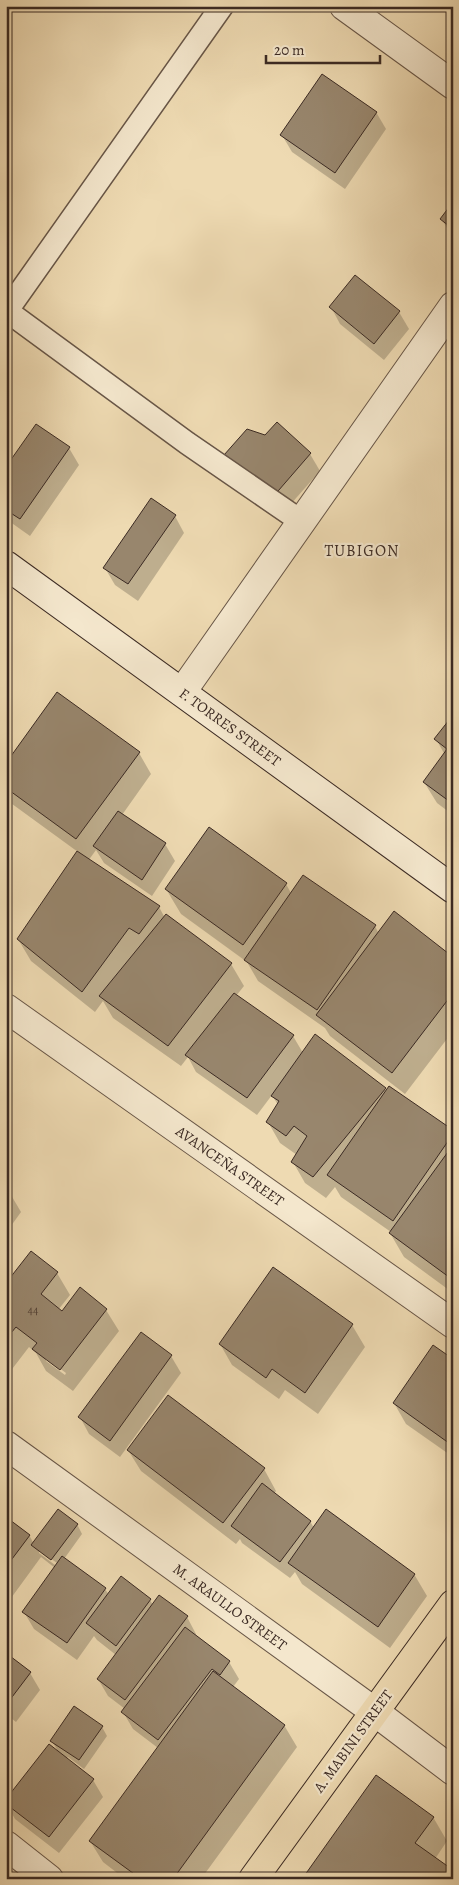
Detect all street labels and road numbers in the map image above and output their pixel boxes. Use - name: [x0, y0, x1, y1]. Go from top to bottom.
- street label: F. TORRES STREET: [175, 683, 286, 771]
- street label: AVANCEÑA STREET: [171, 1121, 289, 1211]
- street label: M. ARAULLO STREET: [169, 1559, 292, 1656]
- street label: A. MABINI STREET: [308, 1685, 397, 1797]

